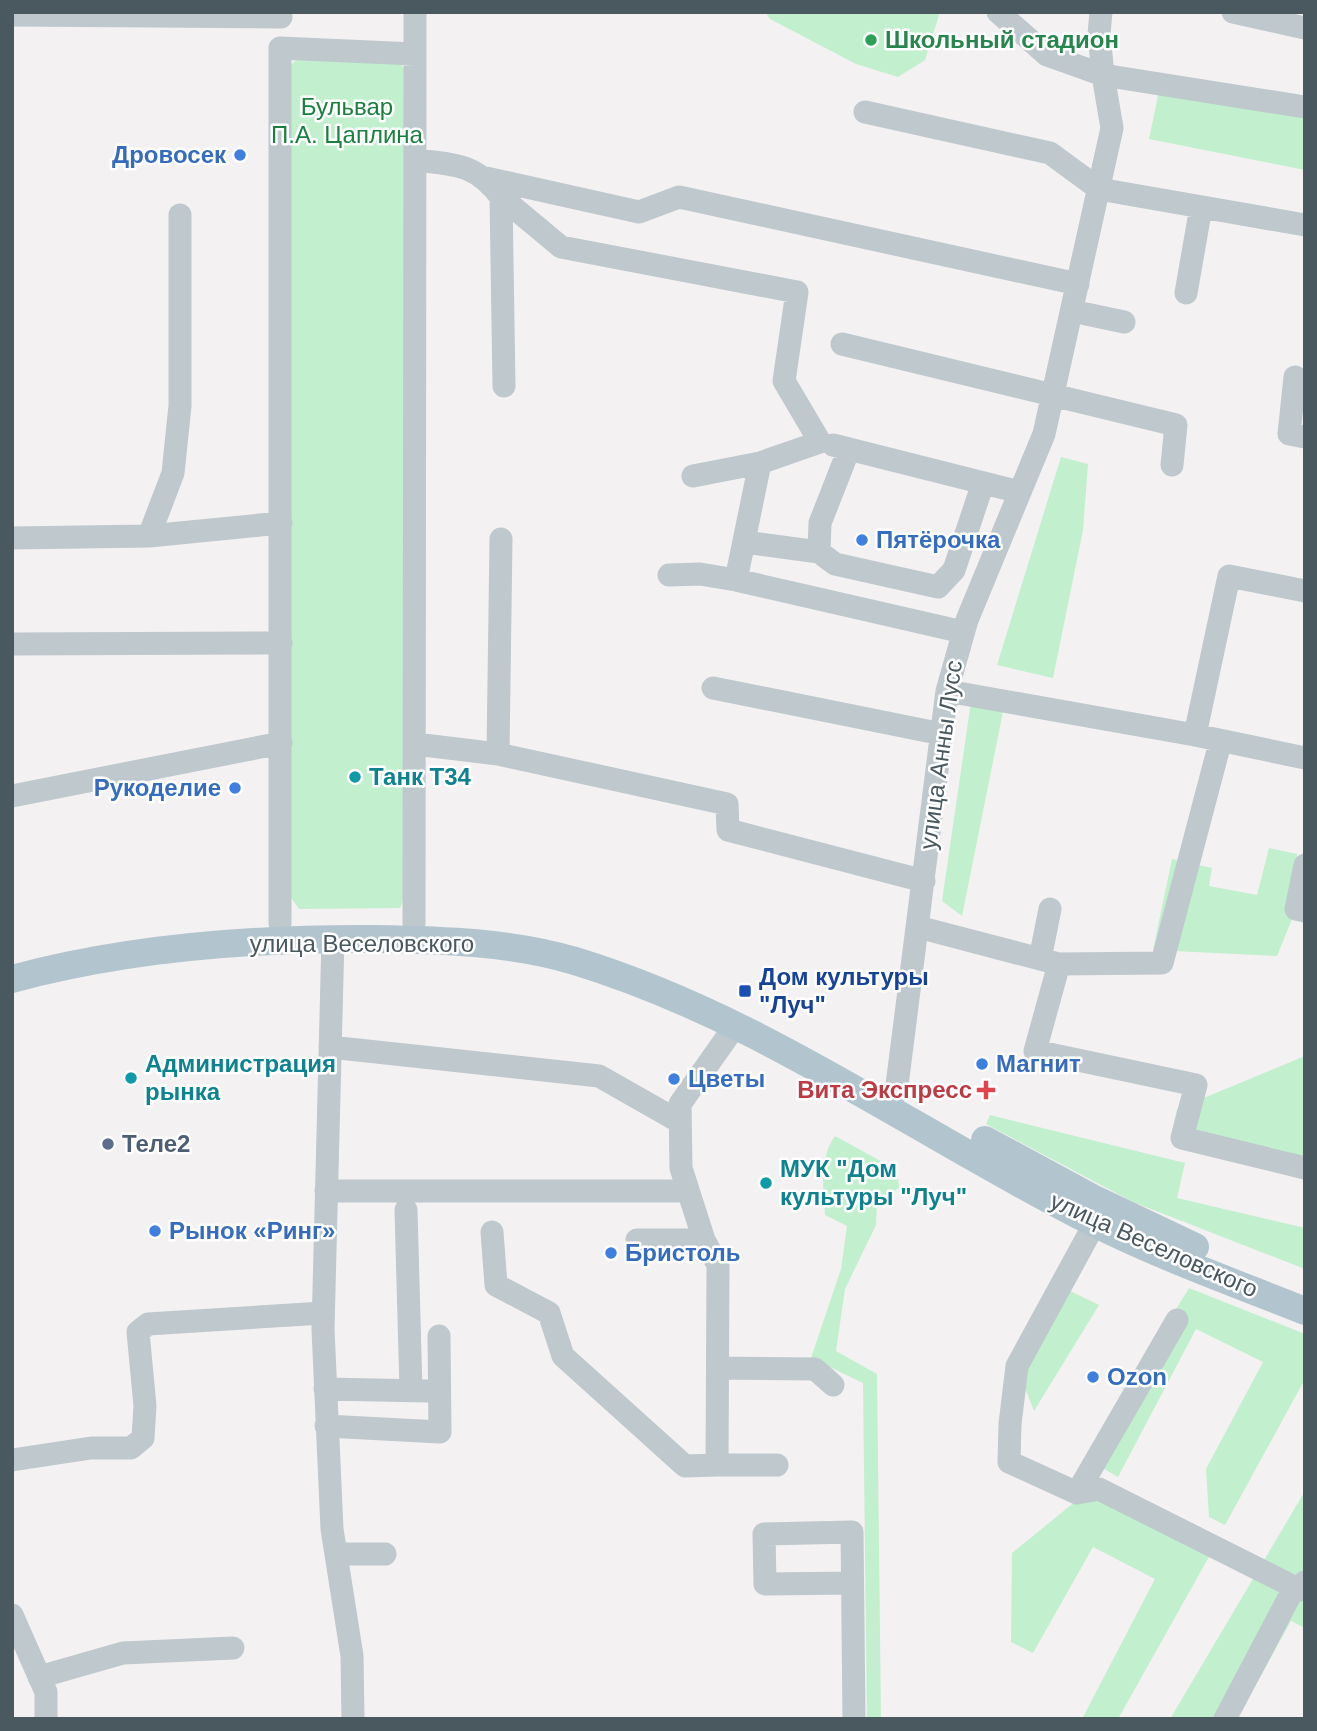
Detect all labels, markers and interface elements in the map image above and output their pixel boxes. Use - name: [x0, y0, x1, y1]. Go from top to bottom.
- place label: Школьный стадион: [885, 26, 1119, 53]
- marker: Школьный стадион: [863, 32, 879, 48]
- park label: Бульвар П.А. Цаплина: [271, 93, 424, 148]
- place label: Дровосек: [112, 141, 227, 168]
- marker: Дровосек: [232, 147, 248, 163]
- place label: Пятёрочка: [876, 526, 1001, 553]
- marker: Пятёрочка: [854, 532, 870, 548]
- street label: улица Анны Лусс: [914, 659, 967, 851]
- place label: Танк T34: [369, 763, 472, 790]
- marker: Танк T34: [347, 769, 363, 785]
- place label: Рукоделие: [94, 774, 221, 801]
- marker: Рукоделие: [227, 780, 243, 796]
- street label: улица Веселовского: [250, 930, 474, 957]
- place label: Дом культуры "Луч": [759, 963, 929, 1018]
- marker: Дом культуры "Луч": [737, 983, 753, 999]
- place label: Администрация рынка: [145, 1050, 336, 1105]
- place label: Магнит: [996, 1050, 1081, 1077]
- marker: Магнит: [974, 1056, 990, 1072]
- place label: Цветы: [688, 1065, 765, 1092]
- marker: Администрация рынка: [123, 1070, 139, 1086]
- marker: Цветы: [666, 1071, 682, 1087]
- place label: Вита Экспресс: [797, 1076, 972, 1103]
- marker: Вита Экспресс: [978, 1082, 994, 1098]
- place label: Теле2: [122, 1130, 190, 1157]
- marker: Теле2: [100, 1136, 116, 1152]
- place label: МУК "Дом культуры "Луч": [780, 1155, 967, 1210]
- marker: МУК "Дом культуры "Луч": [758, 1175, 774, 1191]
- street label: улица Веселовского: [1046, 1187, 1262, 1303]
- place label: Рынок «Ринг»: [169, 1217, 335, 1244]
- marker: Рынок «Ринг»: [147, 1223, 163, 1239]
- place label: Бристоль: [625, 1239, 741, 1266]
- marker: Бристоль: [603, 1245, 619, 1261]
- place label: Ozon: [1107, 1363, 1167, 1390]
- marker: Ozon: [1085, 1369, 1101, 1385]

